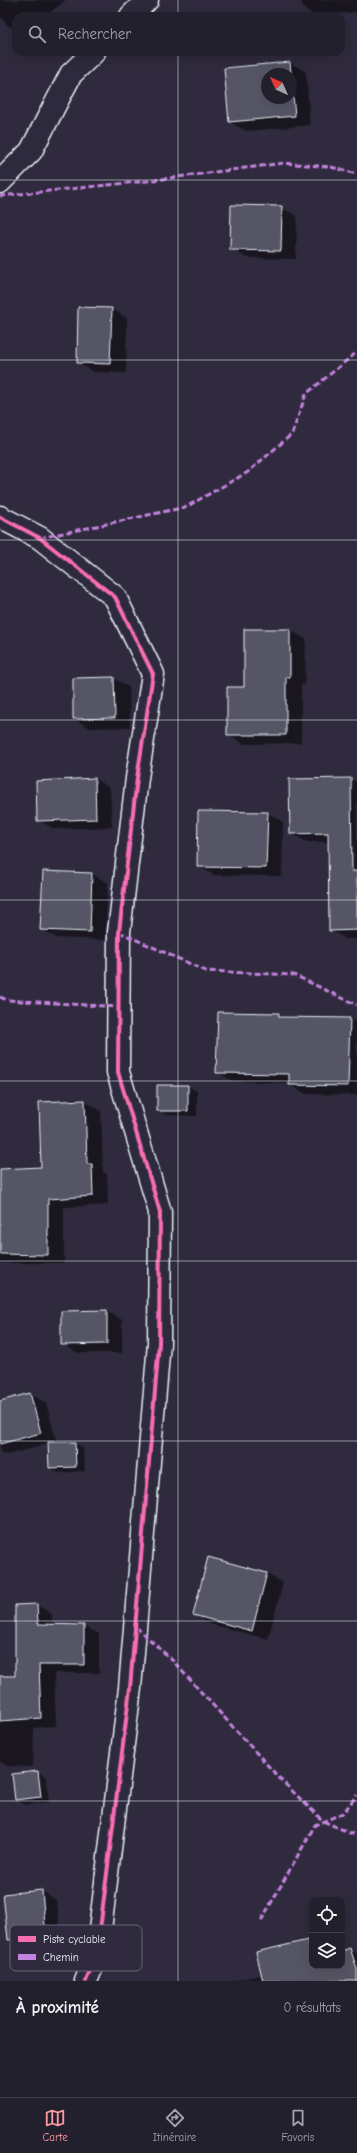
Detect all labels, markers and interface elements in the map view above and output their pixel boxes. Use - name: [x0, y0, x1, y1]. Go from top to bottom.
- search box: [12, 12, 345, 56]
- icon: search: [26, 23, 48, 45]
- text: Rechercher: [58, 25, 131, 43]
- north arrow: [261, 68, 297, 104]
- map controls: [309, 1897, 345, 1969]
- button: locate: [309, 1897, 345, 1933]
- legend: [10, 1925, 142, 1971]
- text: Piste cyclable: [43, 1933, 106, 1946]
- button: layers: [309, 1933, 345, 1969]
- text: Chemin: [43, 1951, 79, 1964]
- text: À proximité: [16, 1998, 99, 2017]
- text: 0 résultats: [283, 2000, 341, 2015]
- tab: Carte: [43, 2107, 68, 2144]
- tab: Itinéraire: [153, 2107, 196, 2144]
- tab: Favoris: [281, 2107, 314, 2144]

